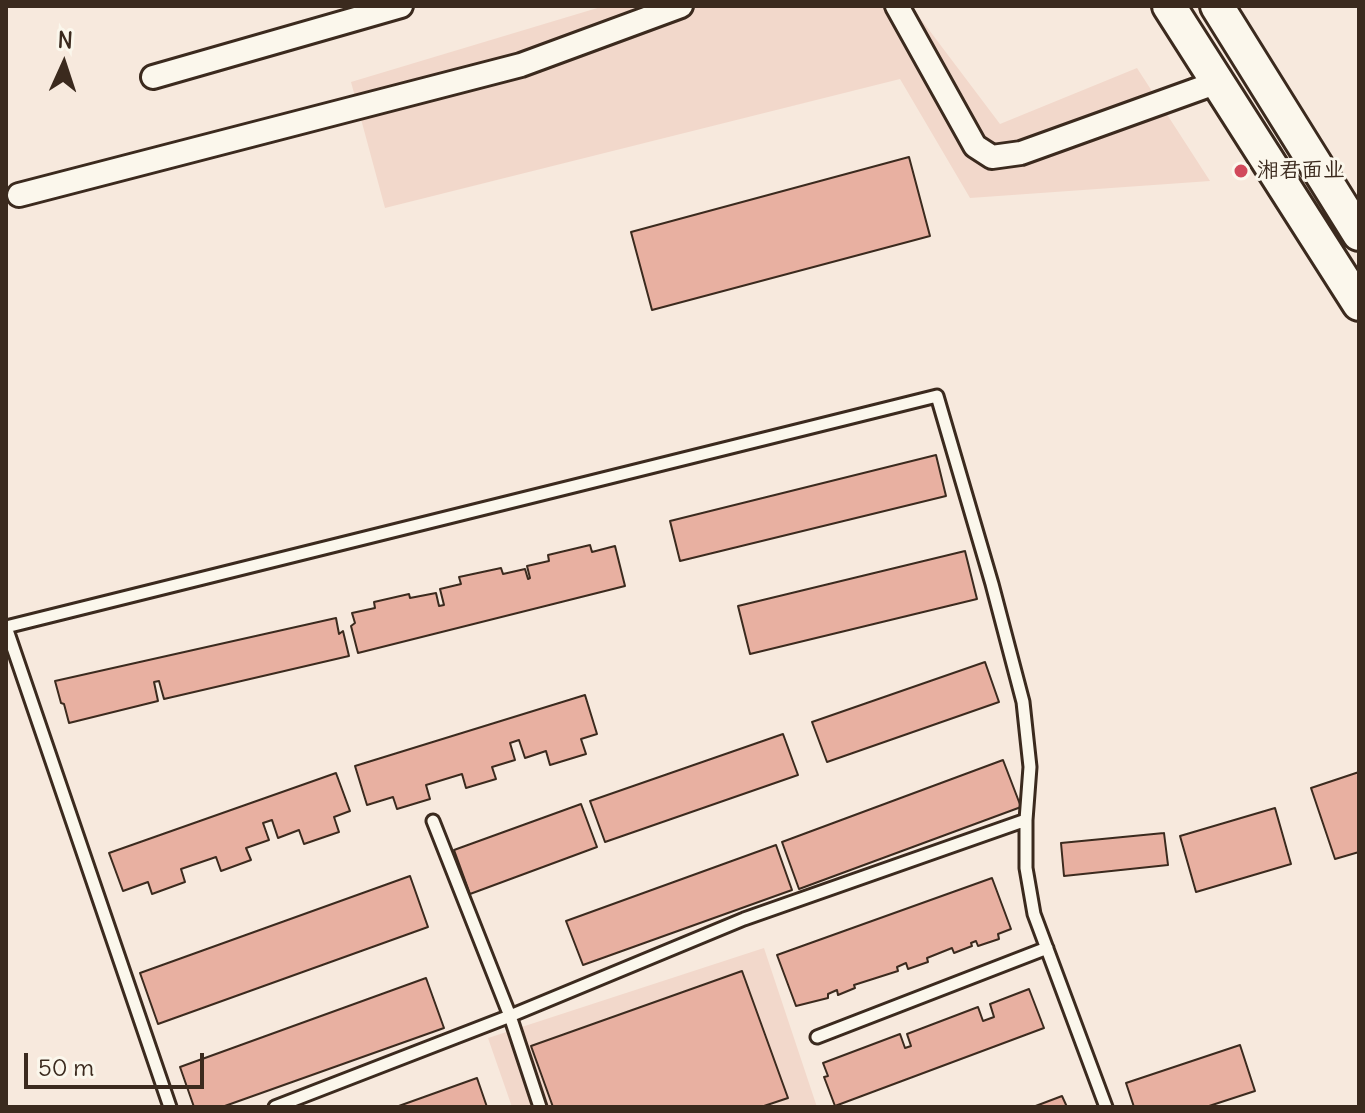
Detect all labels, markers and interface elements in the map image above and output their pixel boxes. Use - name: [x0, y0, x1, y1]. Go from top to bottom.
- north arrow: [24, 24, 104, 104]
- text: N: [57, 26, 74, 54]
- place label: 湘君面业: [1257, 158, 1345, 184]
- marker: 湘君面业: [1232, 162, 1250, 180]
- scale bar: [28, 1037, 208, 1087]
- text: 50 m: [38, 1052, 94, 1082]

